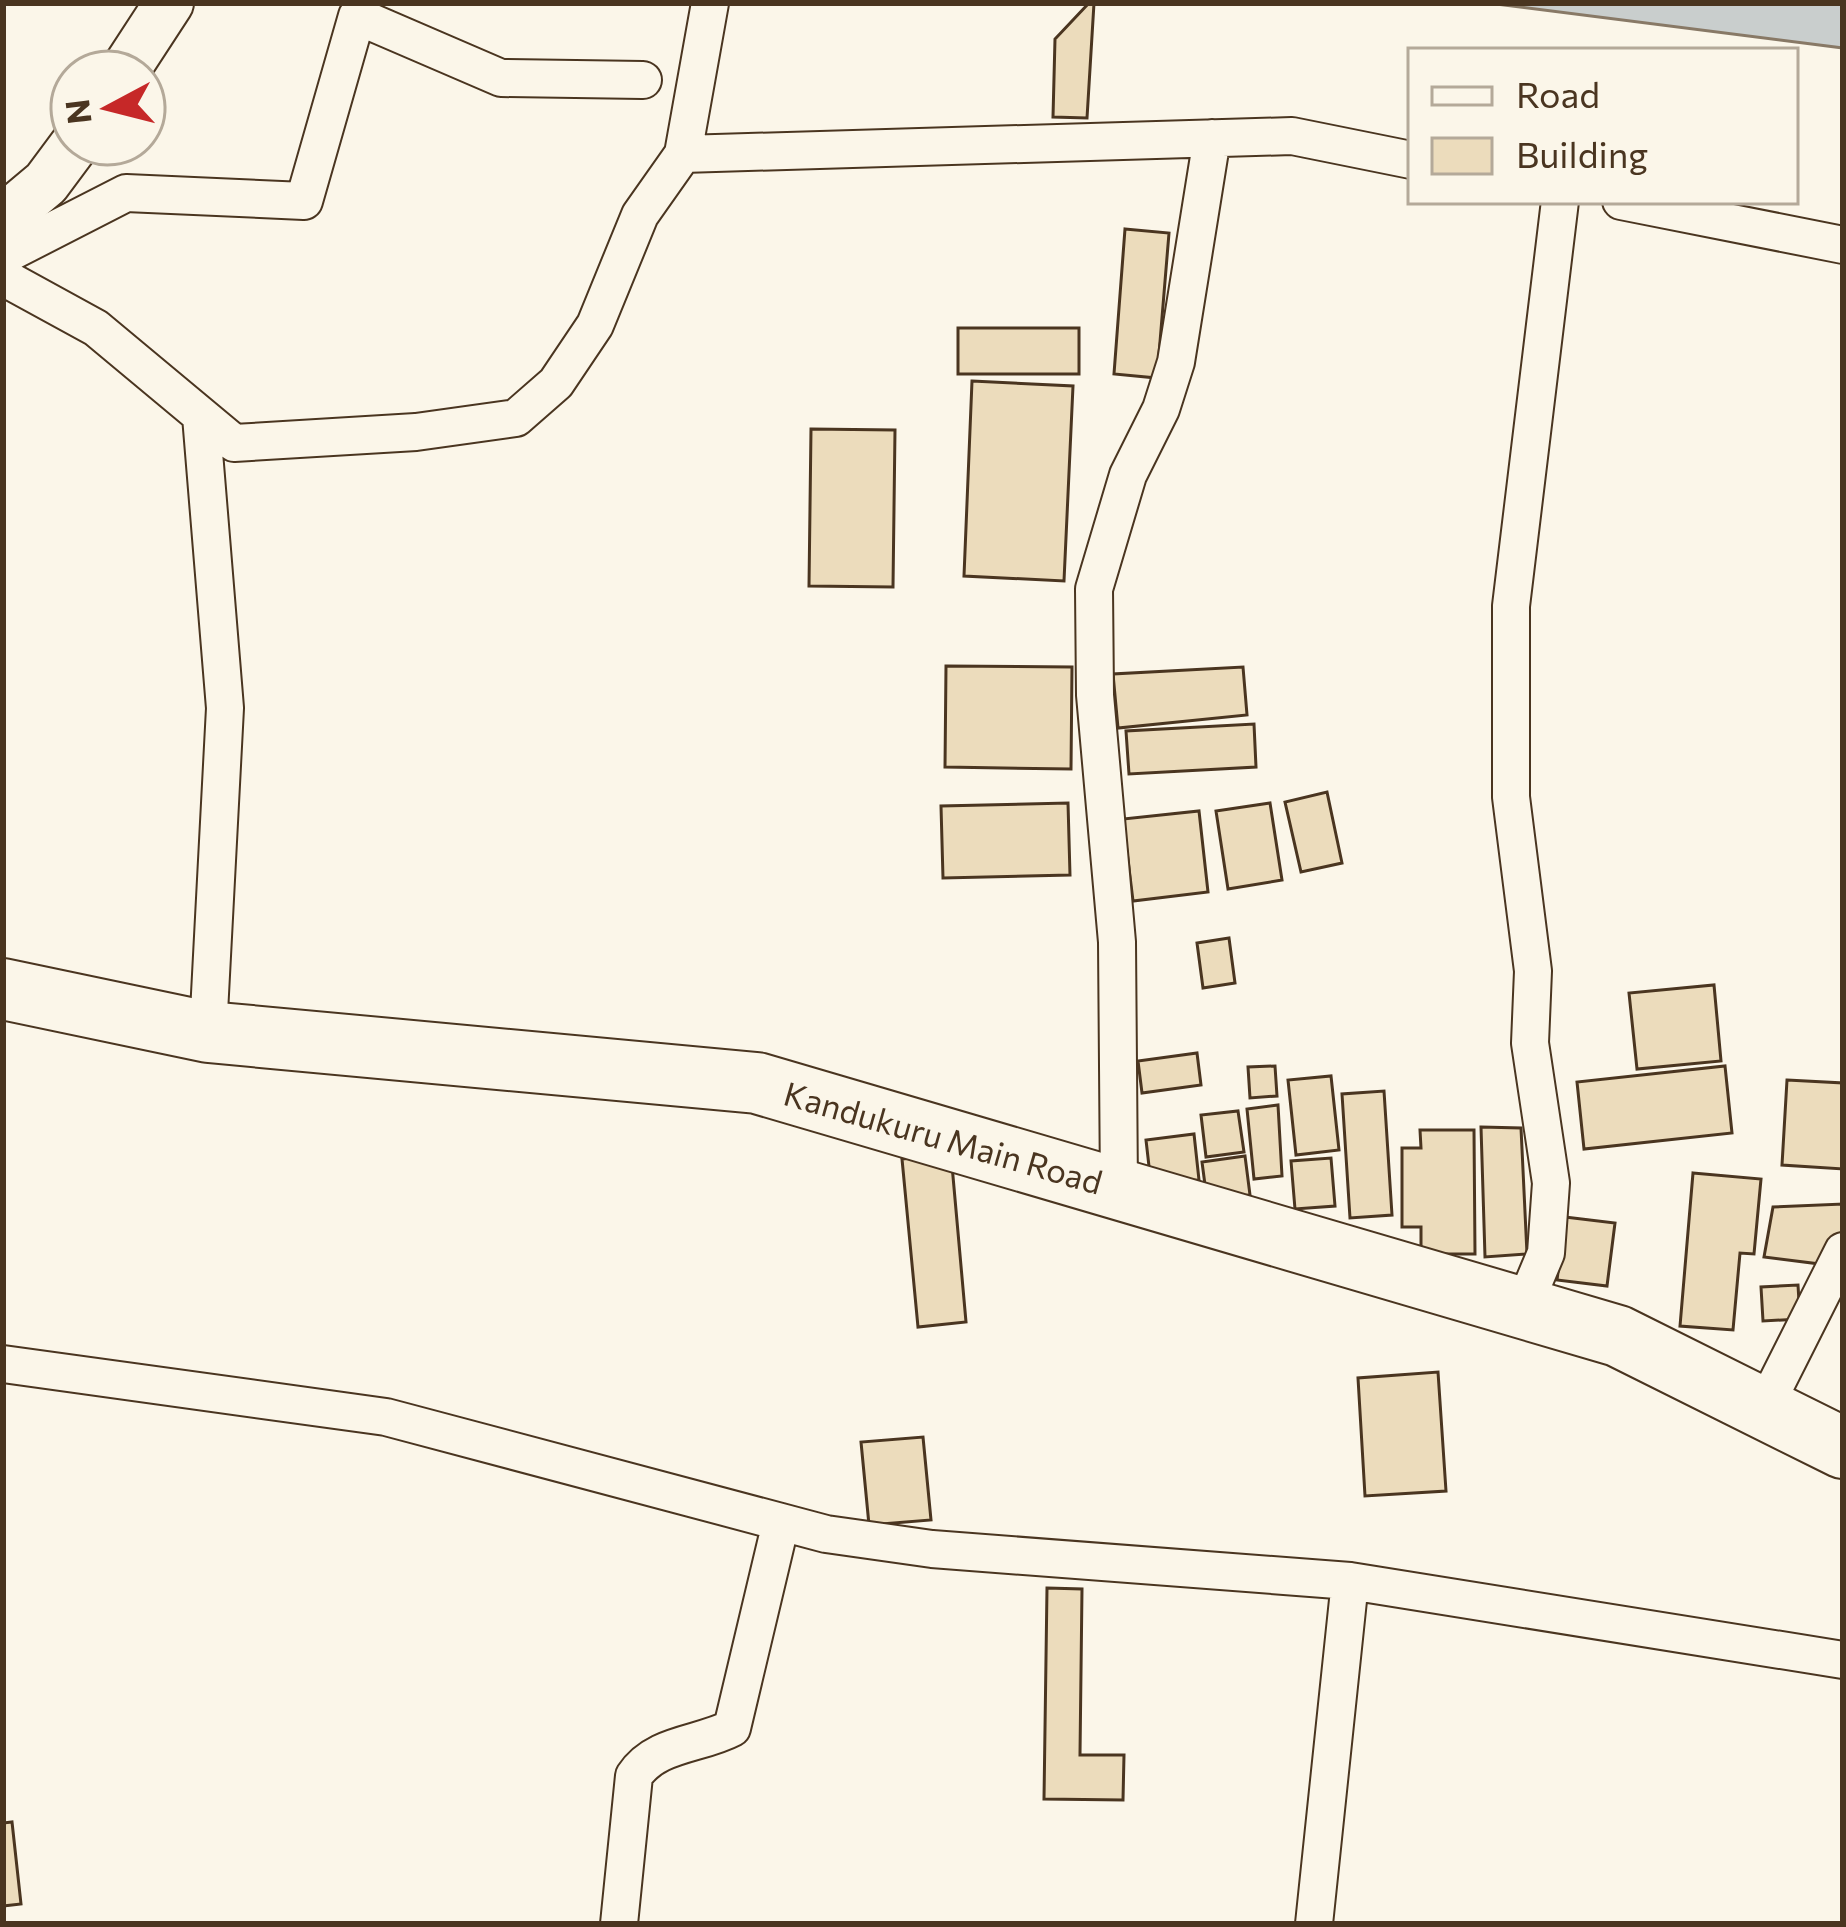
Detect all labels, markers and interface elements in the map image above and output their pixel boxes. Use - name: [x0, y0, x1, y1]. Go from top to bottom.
- north arrow: [48, 48, 168, 168]
- legend: [1408, 48, 1798, 204]
- text: Road: [1516, 71, 1600, 115]
- text: N: [55, 97, 99, 127]
- text: Building: [1516, 131, 1648, 175]
- street label: Kandukuru Main Road: [779, 1071, 1107, 1202]

